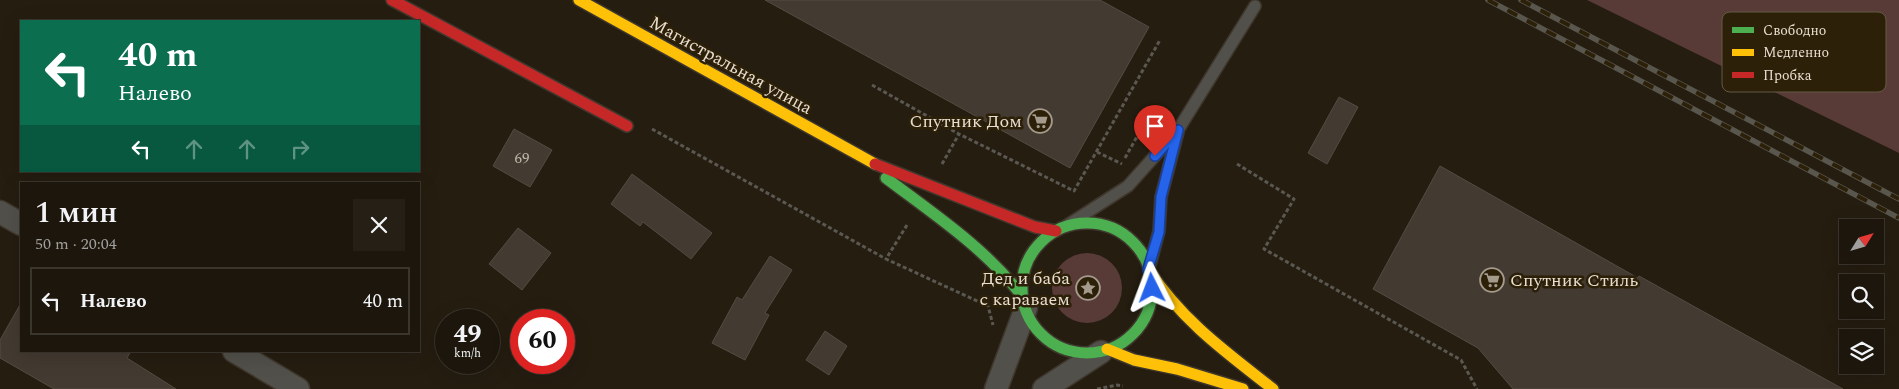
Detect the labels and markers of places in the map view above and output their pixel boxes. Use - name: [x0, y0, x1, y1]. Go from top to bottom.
- pin: [1134, 105, 1176, 156]
- place label: Спутник Дом: [909, 108, 1022, 135]
- supermarket icon: Спутник Дом: [1027, 108, 1053, 134]
- place label: Дед и баба с караваем: [979, 265, 1070, 313]
- supermarket icon: Спутник Стиль: [1479, 267, 1505, 293]
- place label: Спутник Стиль: [1510, 267, 1638, 294]
- place icon: Дед и баба с караваем: [1075, 275, 1101, 301]

